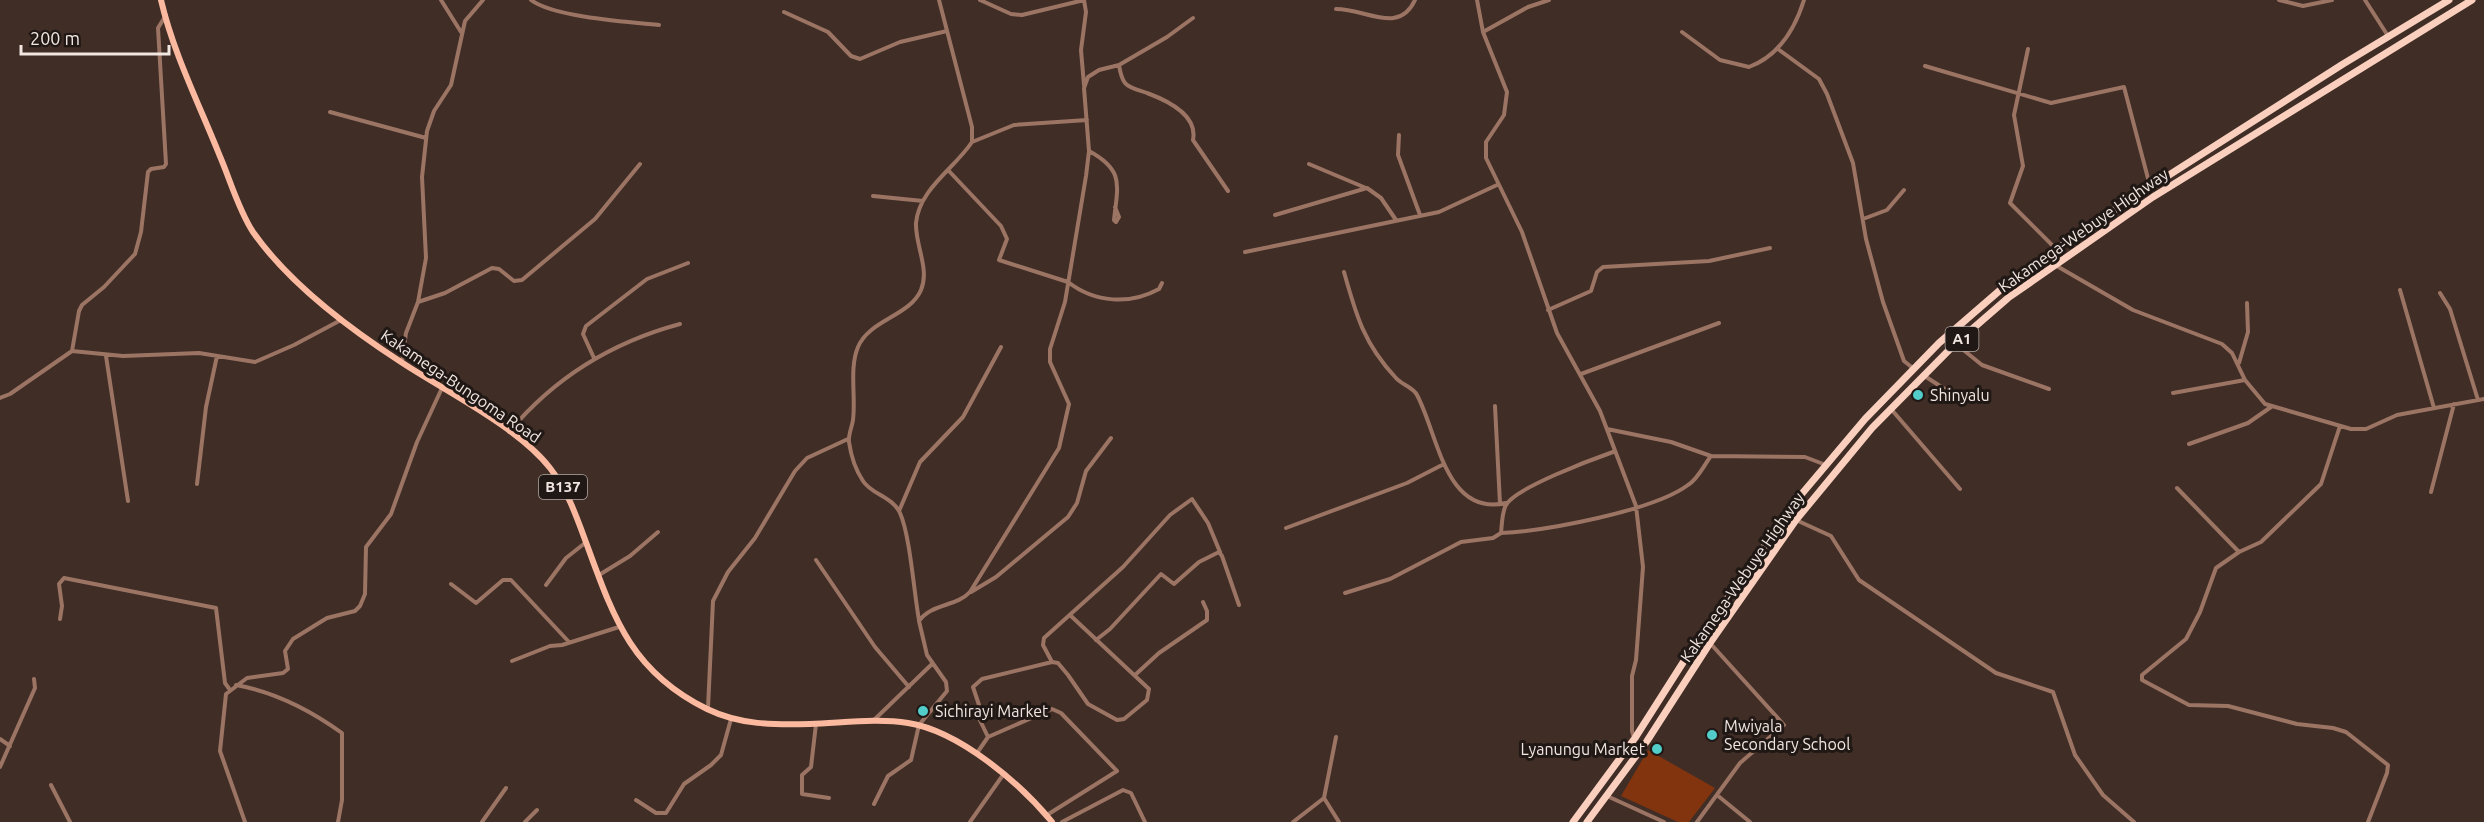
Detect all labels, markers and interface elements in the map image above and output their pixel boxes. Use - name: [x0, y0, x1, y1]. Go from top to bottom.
- scale bar: [21, 18, 170, 56]
- text: 200 m: [30, 28, 80, 48]
- street label: Kakamega-Webuye Highway: [1995, 164, 2171, 295]
- street label: Kakamega-Bungoma Road: [378, 326, 544, 446]
- road number: A1: [1946, 327, 1978, 351]
- place label: Shinyalu: [1930, 386, 1990, 404]
- marker: Shinyalu: [1911, 388, 1925, 402]
- road number: B137: [539, 475, 587, 499]
- street label: Kakamega-Webuye Highway: [1677, 489, 1808, 665]
- place label: Sichirayi Market: [935, 702, 1049, 720]
- marker: Sichirayi Market: [916, 704, 930, 718]
- place label: Mwiyala Secondary School: [1724, 717, 1850, 753]
- marker: Mwiyala Secondary School: [1705, 728, 1719, 742]
- place label: Lyanungu Market: [1521, 740, 1646, 758]
- marker: Lyanungu Market: [1650, 742, 1664, 756]

